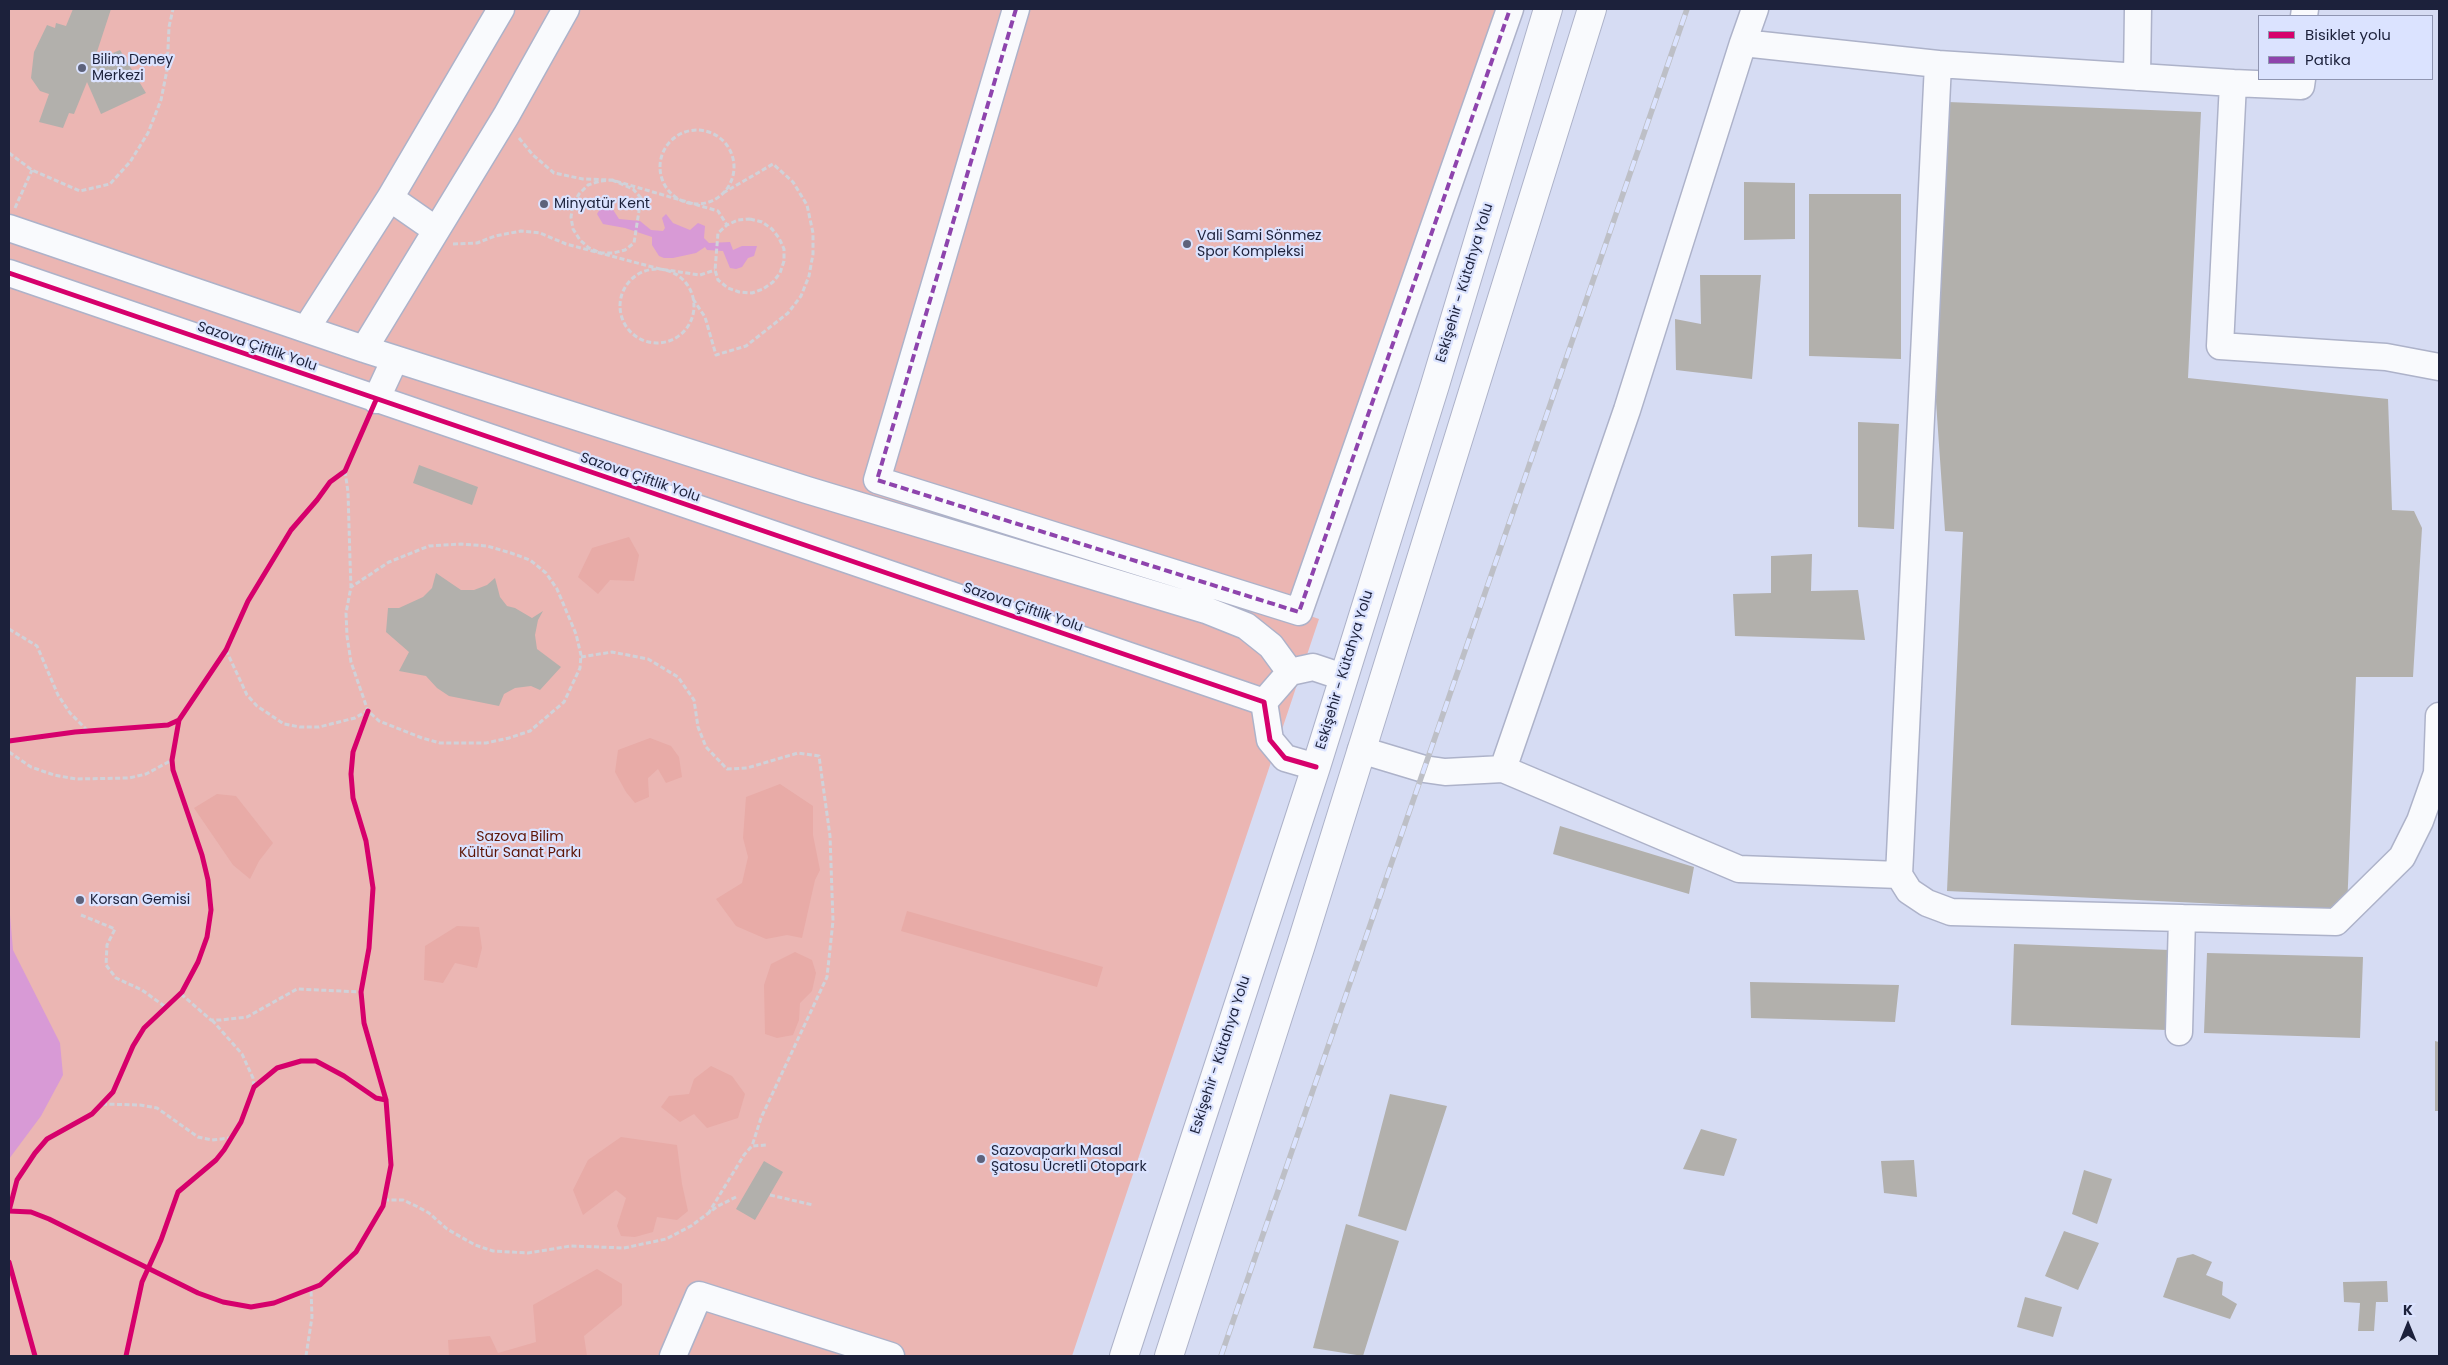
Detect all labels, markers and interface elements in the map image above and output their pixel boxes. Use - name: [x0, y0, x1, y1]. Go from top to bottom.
- legend: [2258, 15, 2433, 80]
- text: Bisiklet yolu: [2305, 24, 2391, 45]
- text: Patika: [2305, 49, 2351, 70]
- place label: Bilim Deney Merkezi: [92, 52, 173, 84]
- marker: Bilim Deney Merkezi: [76, 62, 88, 74]
- place label: Minyatür Kent: [554, 196, 650, 212]
- marker: Minyatür Kent: [538, 198, 550, 210]
- street label: Eskişehir - Kütahya Yolu: [1433, 201, 1497, 365]
- place label: Vali Sami Sönmez Spor Kompleksi: [1197, 228, 1321, 260]
- marker: Vali Sami Sönmez Spor Kompleksi: [1181, 238, 1193, 250]
- street label: Sazova Çiftlik Yolu: [195, 319, 319, 375]
- street label: Sazova Çiftlik Yolu: [578, 450, 702, 506]
- street label: Sazova Çiftlik Yolu: [961, 580, 1085, 636]
- street label: Eskişehir - Kütahya Yolu: [1313, 588, 1377, 752]
- park label: Sazova Bilim Kültür Sanat Parkı: [459, 829, 581, 862]
- place label: Korsan Gemisi: [90, 892, 190, 908]
- marker: Korsan Gemisi: [74, 894, 86, 906]
- street label: Eskişehir - Kütahya Yolu: [1187, 974, 1255, 1136]
- place label: Sazovaparkı Masal Şatosu Ücretli Otopark: [991, 1143, 1147, 1176]
- marker: Sazovaparkı Masal Şatosu Ücretli Otopark: [975, 1153, 987, 1165]
- north arrow: [2383, 1300, 2433, 1350]
- text: K: [2403, 1300, 2413, 1320]

